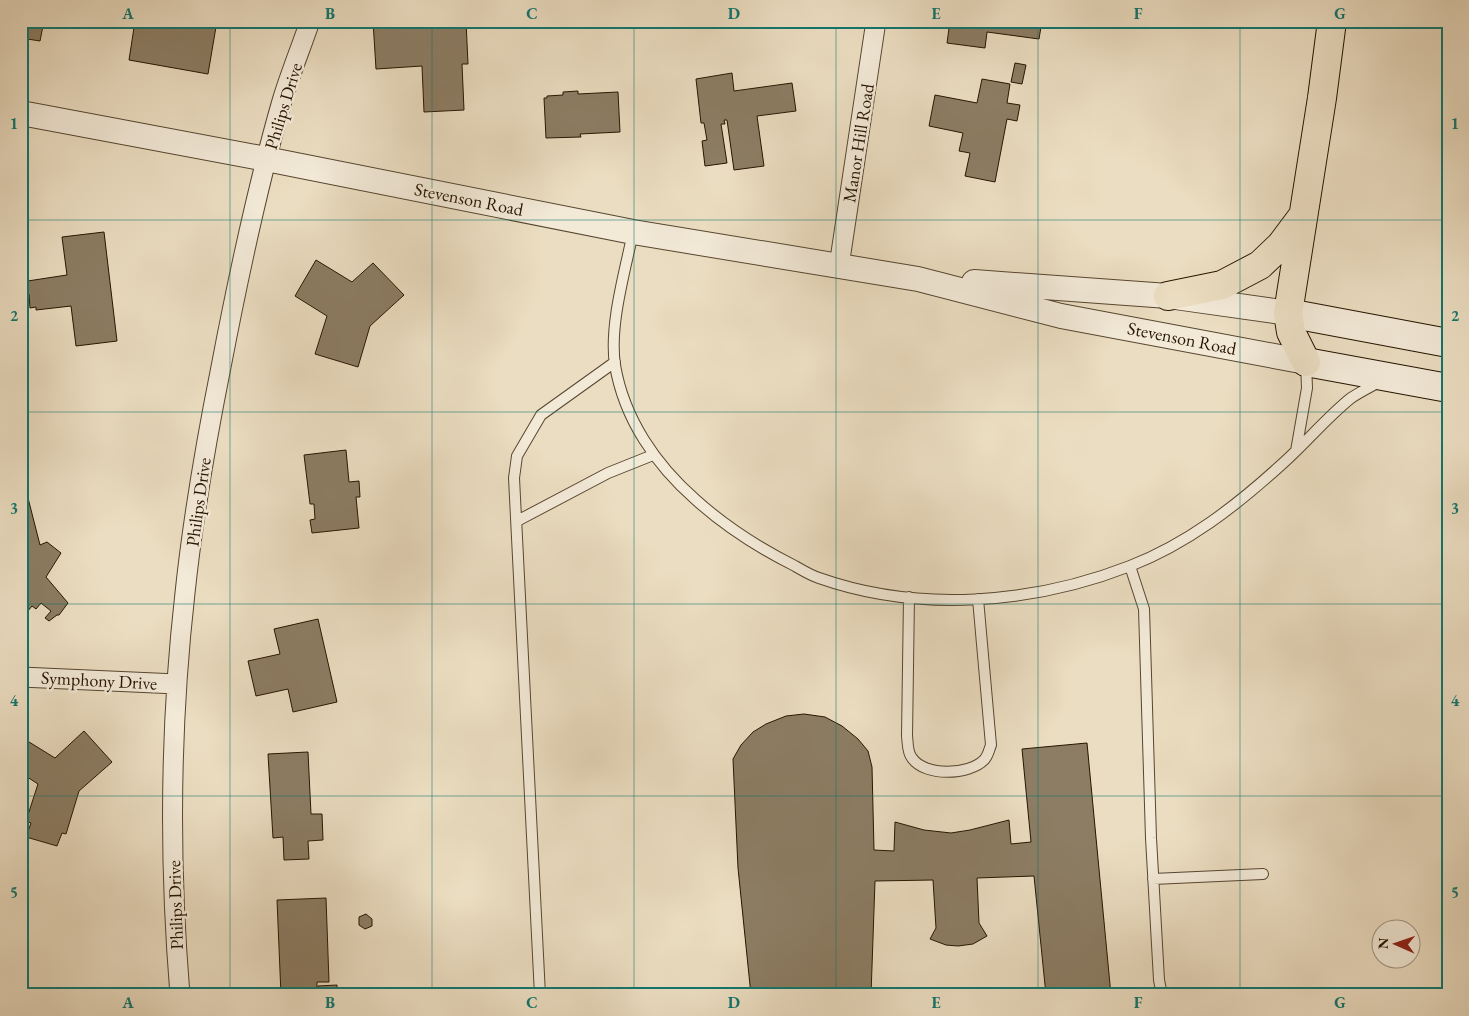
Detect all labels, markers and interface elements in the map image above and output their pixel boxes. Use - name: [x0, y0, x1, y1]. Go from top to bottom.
- text: A: [121, 3, 134, 24]
- text: B: [325, 3, 335, 24]
- text: C: [526, 3, 538, 24]
- text: D: [728, 3, 740, 24]
- text: E: [931, 3, 941, 24]
- text: F: [1134, 3, 1143, 24]
- text: G: [1334, 3, 1346, 24]
- street label: Philips Drive: [259, 60, 307, 152]
- street label: Manor Hill Road: [837, 81, 879, 204]
- text: 1: [10, 113, 18, 134]
- text: 1: [1451, 113, 1459, 134]
- street label: Stevenson Road: [413, 177, 526, 221]
- text: 2: [10, 305, 19, 326]
- text: 2: [1451, 305, 1460, 326]
- street label: Stevenson Road: [1126, 316, 1239, 360]
- street label: Philips Drive: [180, 456, 216, 548]
- text: 3: [10, 498, 18, 519]
- text: 3: [1451, 498, 1459, 519]
- street label: Symphony Drive: [40, 665, 158, 695]
- text: 4: [10, 690, 19, 711]
- text: 4: [1451, 690, 1460, 711]
- street label: Philips Drive: [162, 860, 188, 950]
- text: 5: [10, 882, 18, 903]
- text: 5: [1451, 882, 1459, 903]
- north arrow: [1372, 918, 1422, 968]
- text: N: [1374, 937, 1392, 950]
- text: A: [121, 992, 134, 1013]
- text: B: [325, 992, 335, 1013]
- text: C: [526, 992, 538, 1013]
- text: D: [728, 992, 740, 1013]
- text: E: [931, 992, 941, 1013]
- text: F: [1134, 992, 1143, 1013]
- text: G: [1334, 992, 1346, 1013]

